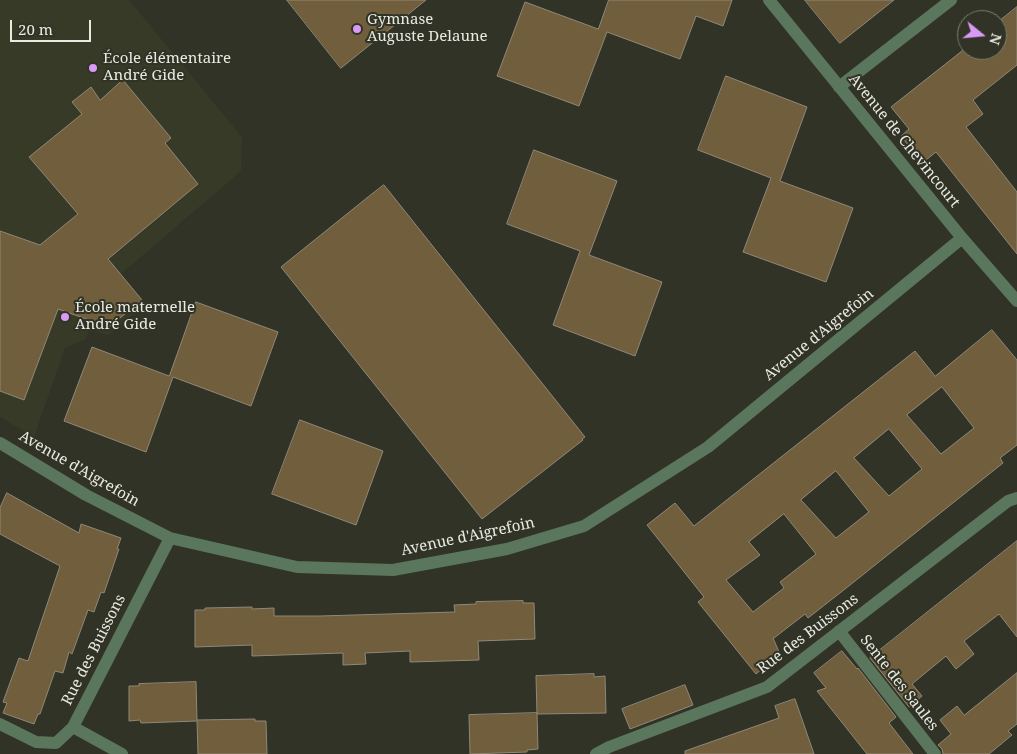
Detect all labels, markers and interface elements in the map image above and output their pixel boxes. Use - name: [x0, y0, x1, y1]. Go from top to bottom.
- scale bar: [12, 10, 94, 42]
- north arrow: [957, 10, 1007, 60]
- place label: Gymnase Auguste Delaune: [367, 11, 488, 46]
- text: 20 m: [18, 19, 53, 39]
- marker: Gymnase Auguste Delaune: [351, 23, 363, 35]
- text: N: [985, 31, 1007, 47]
- place label: École élémentaire André Gide: [103, 50, 231, 85]
- marker: École élémentaire André Gide: [87, 62, 99, 74]
- street label: Avenue de Chevincourt: [845, 71, 963, 211]
- street label: Avenue d'Aigrefoin: [760, 285, 878, 385]
- place label: École maternelle André Gide: [75, 299, 195, 334]
- marker: École maternelle André Gide: [59, 311, 71, 323]
- street label: Avenue d'Aigrefoin: [16, 427, 142, 511]
- street label: Avenue d'Aigrefoin: [400, 514, 536, 560]
- street label: Rue des Buissons: [754, 590, 862, 678]
- street label: Rue des Buissons: [58, 592, 130, 708]
- street label: Sente des Saules: [856, 632, 942, 734]

